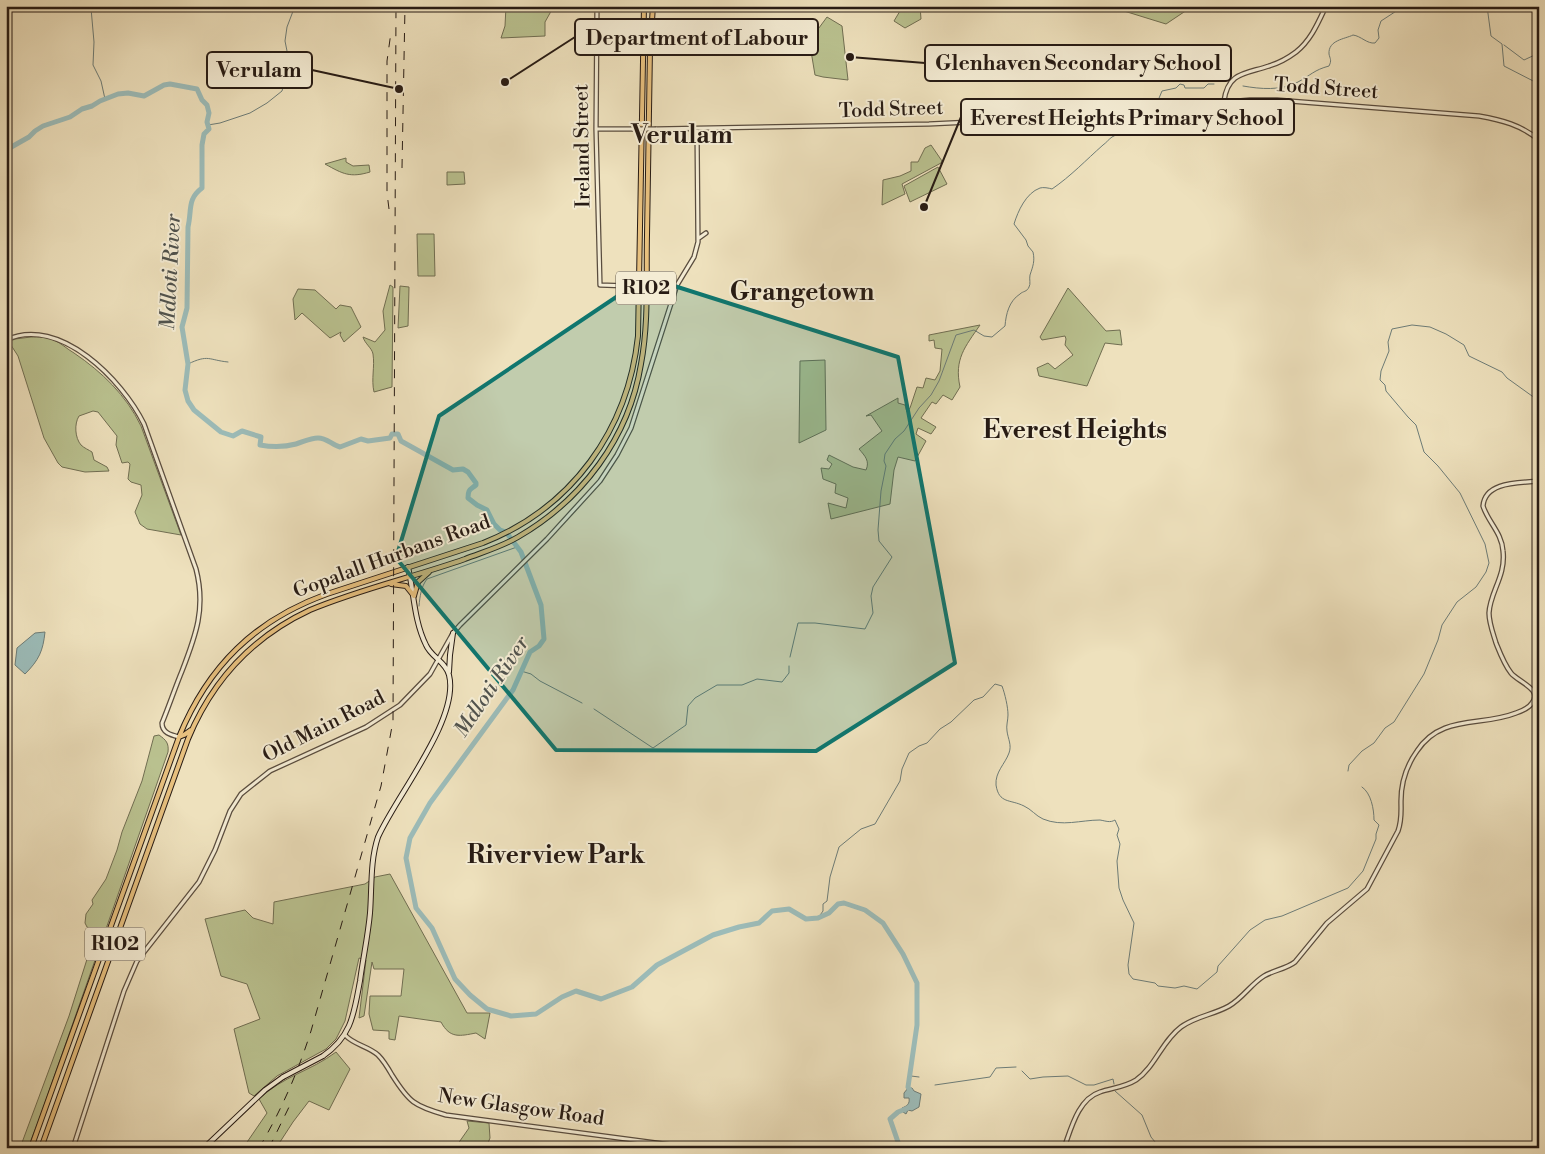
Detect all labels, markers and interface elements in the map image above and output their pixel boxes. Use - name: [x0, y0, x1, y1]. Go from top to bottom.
- callout: Department of Labour: [575, 19, 818, 55]
- text: Department of Labour: [586, 26, 808, 52]
- callout: Glenhaven Secondary School: [925, 45, 1231, 81]
- text: Glenhaven Secondary School: [935, 51, 1221, 77]
- callout: Verulam: [207, 52, 312, 88]
- text: Verulam: [215, 58, 302, 84]
- street label: Todd Street: [1273, 73, 1379, 105]
- street label: Ireland Street: [569, 84, 597, 208]
- street label: Todd Street: [838, 96, 944, 124]
- callout: Everest Heights Primary School: [961, 99, 1294, 135]
- text: Everest Heights Primary School: [970, 106, 1284, 132]
- district label: Verulam: [630, 120, 733, 151]
- water label: Mdloti River: [155, 212, 187, 331]
- road number: R102: [616, 272, 676, 304]
- district label: Grangetown: [730, 277, 875, 308]
- district label: Everest Heights: [983, 415, 1167, 446]
- street label: Gopalall Hurbans Road: [290, 509, 495, 604]
- water label: Mdloti River: [449, 631, 536, 742]
- street label: Old Main Road: [259, 685, 390, 769]
- district label: Riverview Park: [467, 840, 645, 871]
- road number: R102: [85, 928, 145, 961]
- street label: New Glasgow Road: [436, 1084, 606, 1132]

